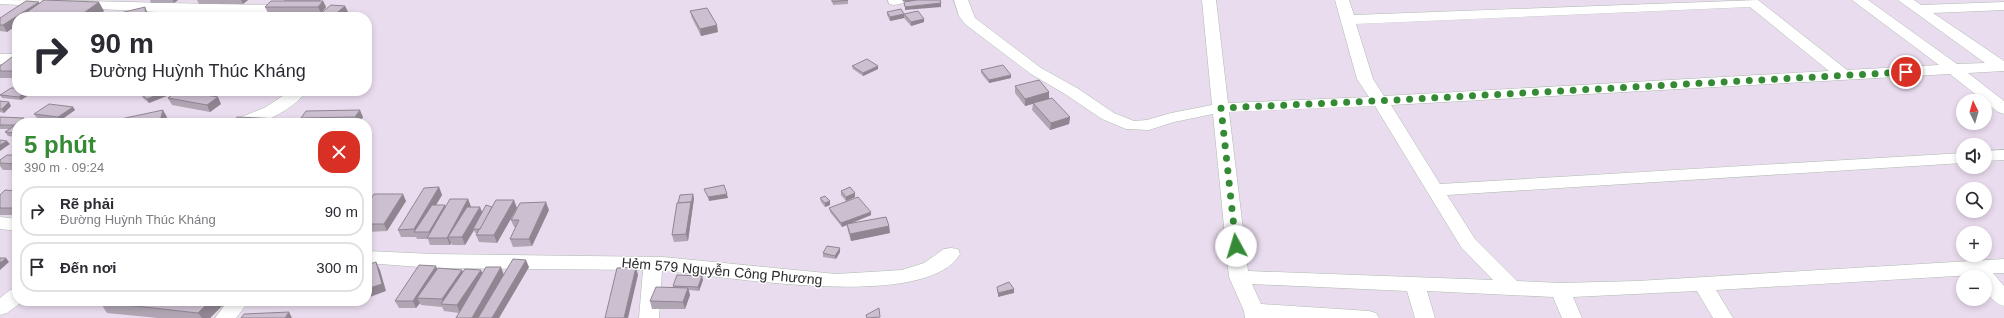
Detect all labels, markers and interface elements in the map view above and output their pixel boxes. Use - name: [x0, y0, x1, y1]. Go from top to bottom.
- icon: right: [24, 28, 76, 80]
- text: 90 m: [90, 28, 154, 59]
- pin: [1889, 55, 1923, 89]
- text: Đường Huỳnh Thúc Kháng: [90, 61, 306, 81]
- icon: arrive: [1895, 61, 1917, 83]
- north arrow: [1956, 94, 1992, 130]
- map controls: [1956, 94, 1992, 306]
- text: 5 phút: [24, 131, 96, 158]
- button: close: [318, 131, 360, 173]
- button: sound: [1956, 138, 1992, 174]
- text: 390 m · 09:24: [24, 160, 104, 175]
- button: search: [1956, 182, 1992, 218]
- text: Rẽ phải: [60, 195, 114, 212]
- icon: right: [26, 200, 48, 222]
- text: 90 m: [325, 203, 358, 220]
- text: Đường Huỳnh Thúc Kháng: [60, 212, 216, 227]
- position arrow: [1215, 225, 1257, 267]
- button: +: [1956, 226, 1992, 262]
- street label: Hẻm 579 Nguyễn Công Phương: [621, 254, 823, 288]
- icon: arrive: [26, 256, 48, 278]
- text: Đến nơi: [60, 259, 117, 276]
- text: 300 m: [316, 259, 358, 276]
- button: −: [1956, 270, 1992, 306]

